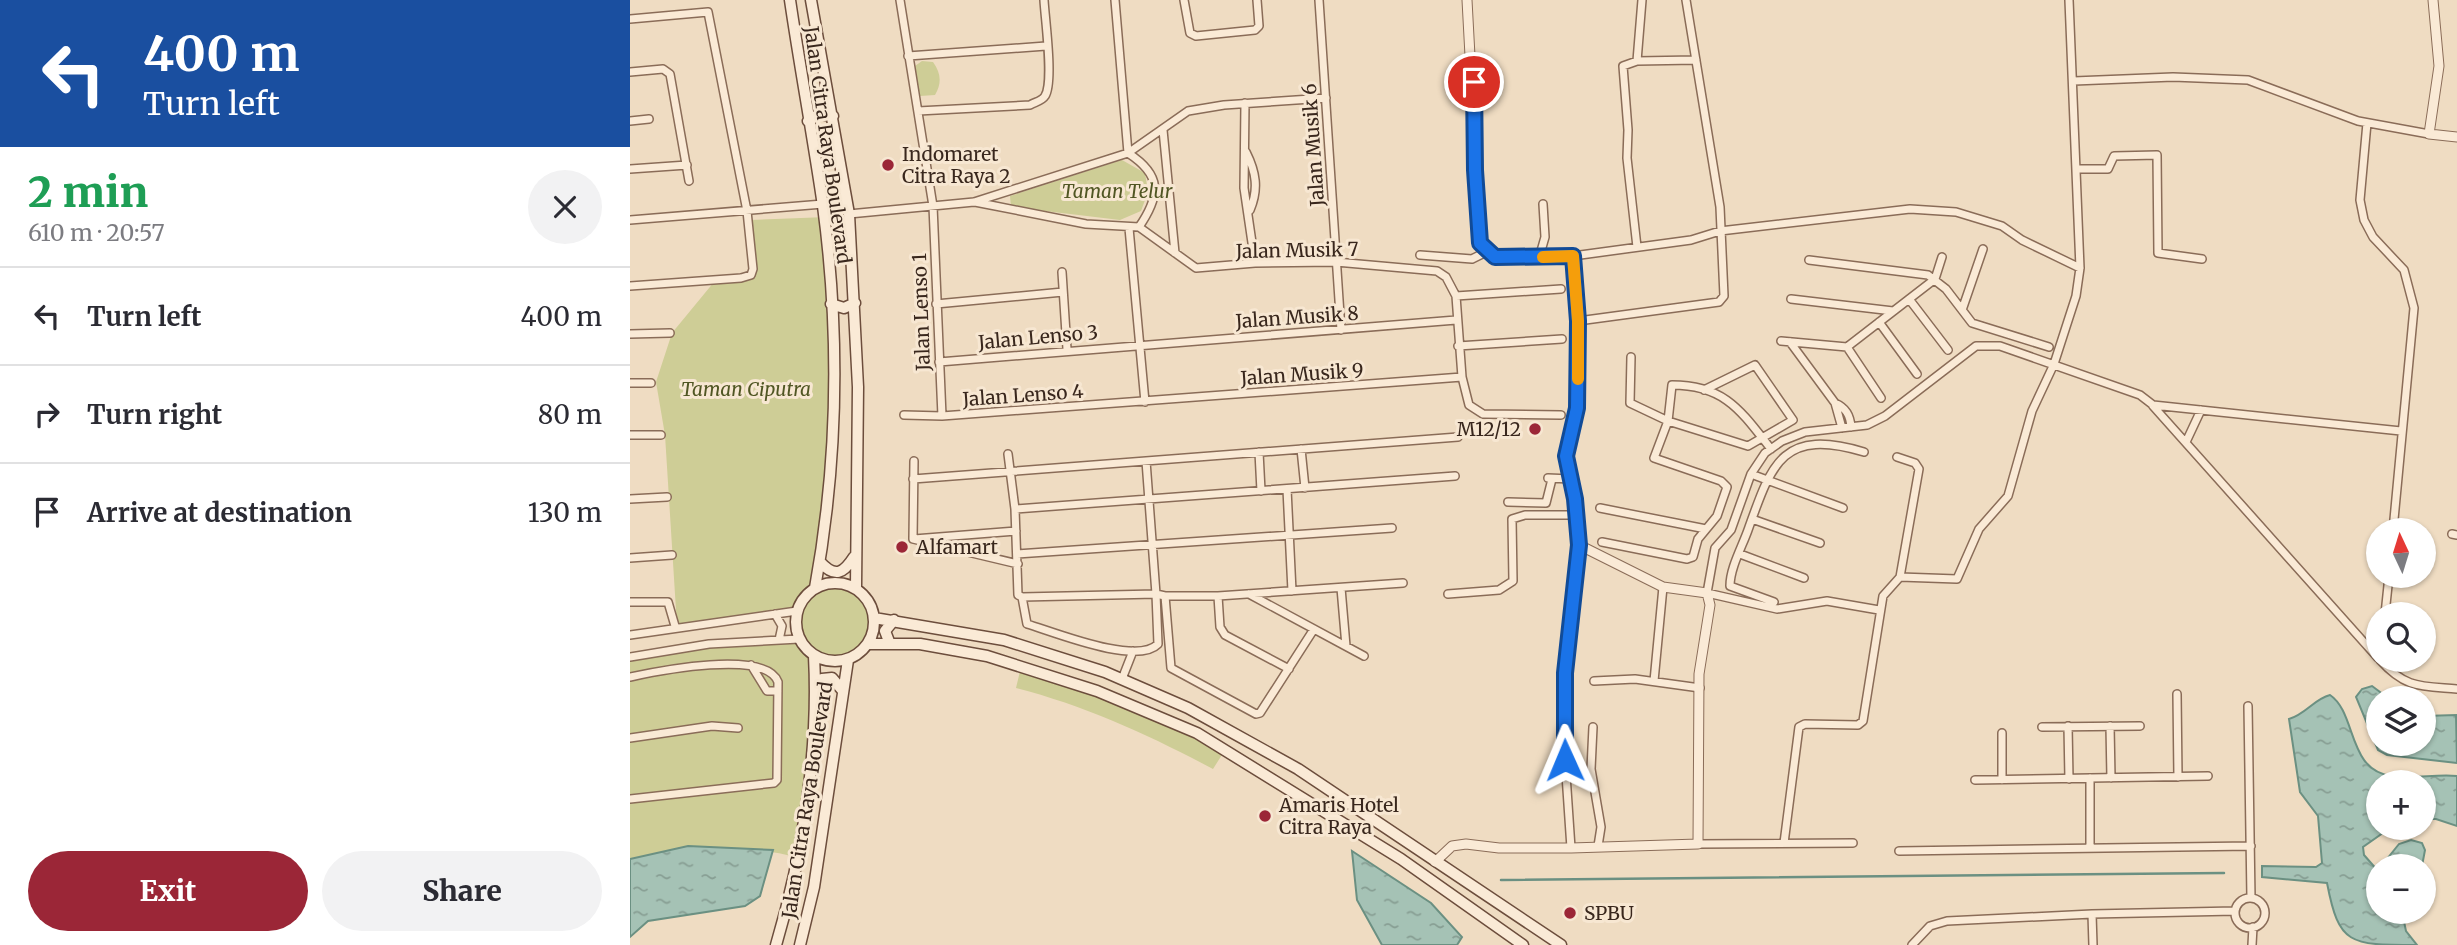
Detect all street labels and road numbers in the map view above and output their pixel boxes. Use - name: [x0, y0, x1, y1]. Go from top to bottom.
- street label: Jalan Citra Raya Boulevard: [799, 24, 857, 265]
- street label: Jalan Musik 6: [1297, 83, 1329, 208]
- street label: Jalan Musik 7: [1234, 237, 1359, 263]
- street label: Jalan Lenso 1: [907, 252, 935, 372]
- street label: Jalan Musik 8: [1234, 301, 1359, 333]
- street label: Jalan Lenso 3: [976, 320, 1099, 354]
- street label: Jalan Musik 9: [1239, 358, 1364, 390]
- street label: Jalan Lenso 4: [961, 379, 1085, 411]
- street label: Jalan Citra Raya Boulevard: [776, 680, 838, 921]

